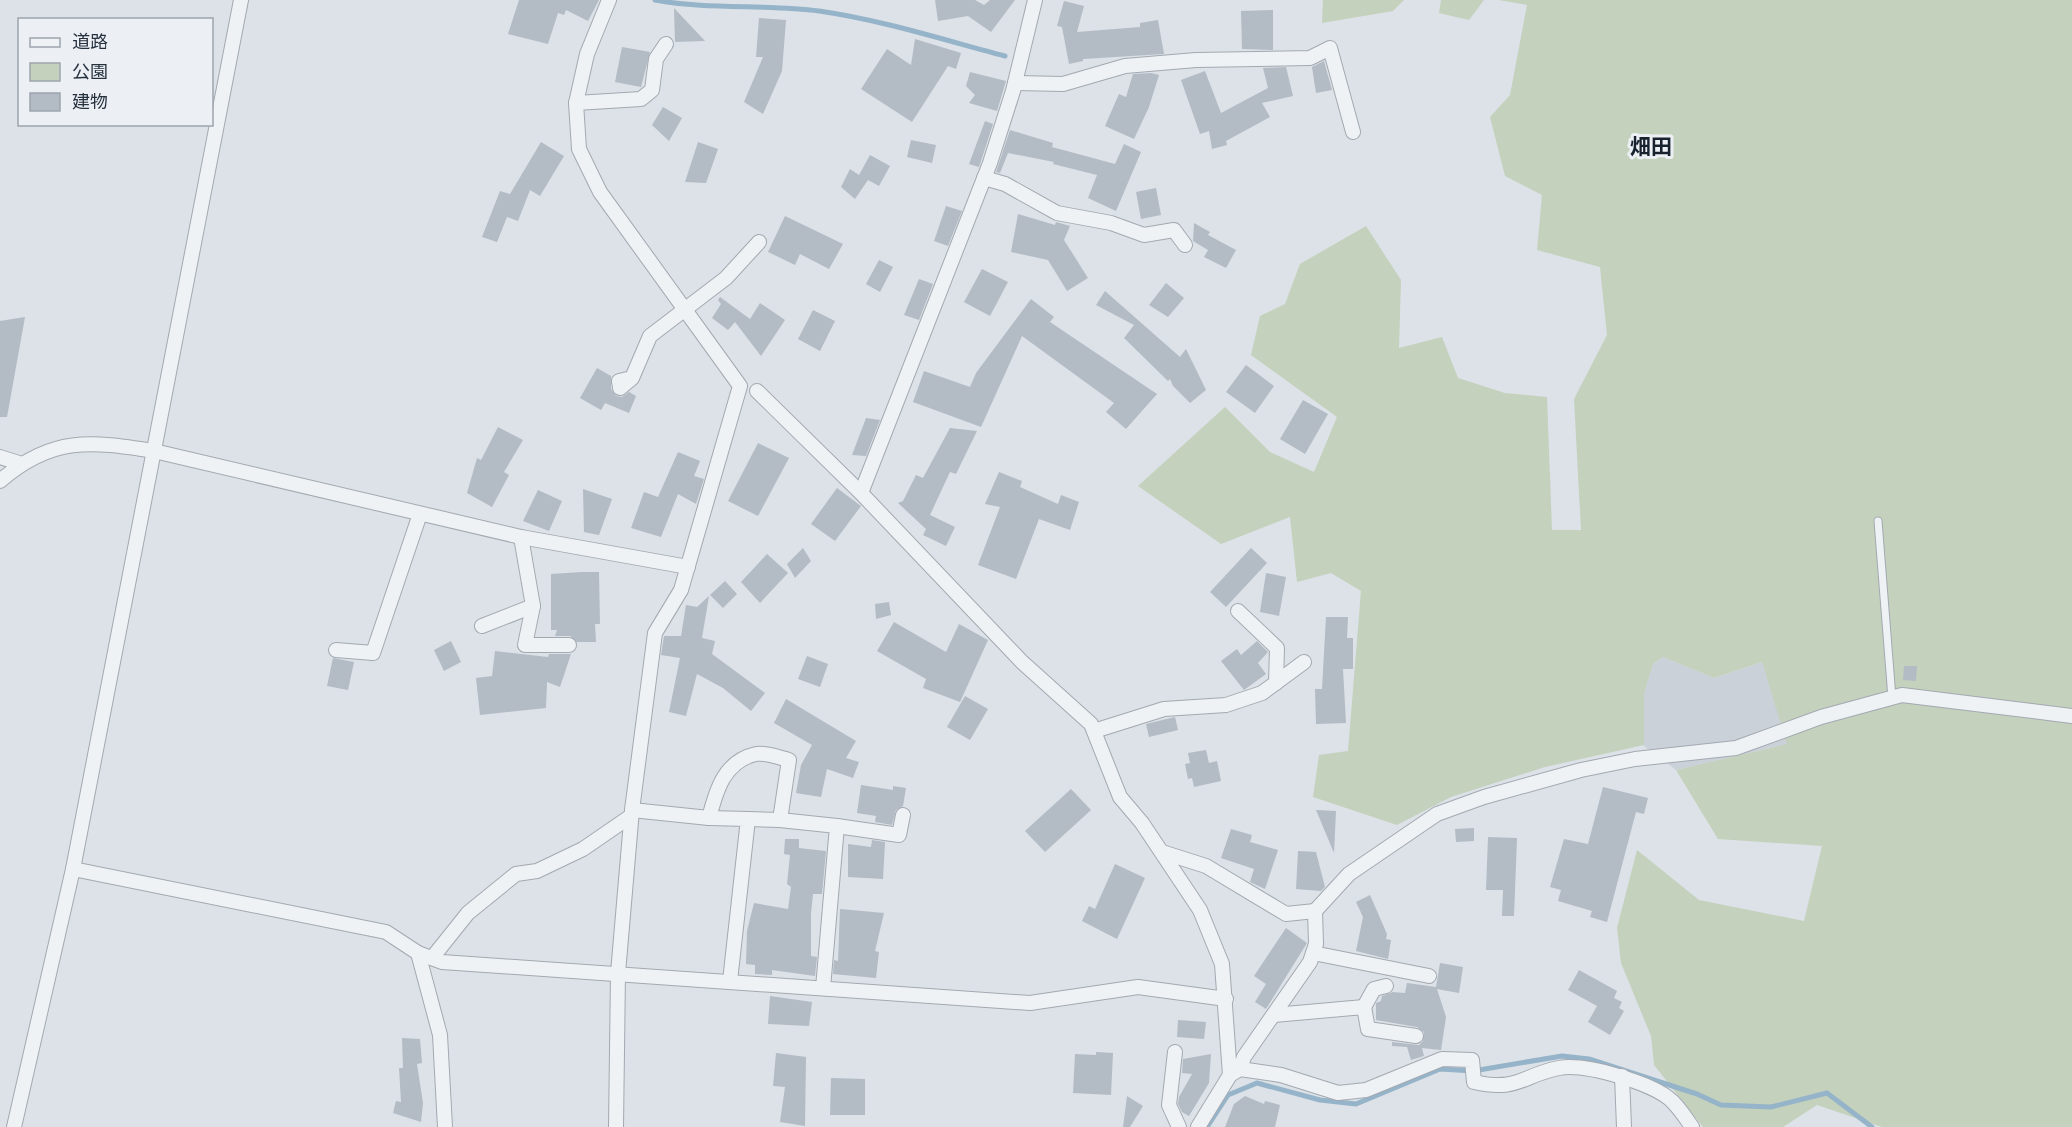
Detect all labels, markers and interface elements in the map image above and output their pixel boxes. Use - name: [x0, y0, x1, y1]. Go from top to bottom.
- legend: [18, 18, 213, 126]
- text: 道路: [72, 31, 108, 52]
- text: 公園: [72, 61, 108, 82]
- text: 建物: [72, 91, 108, 112]
- district label: 畑田: [1630, 134, 1672, 159]

